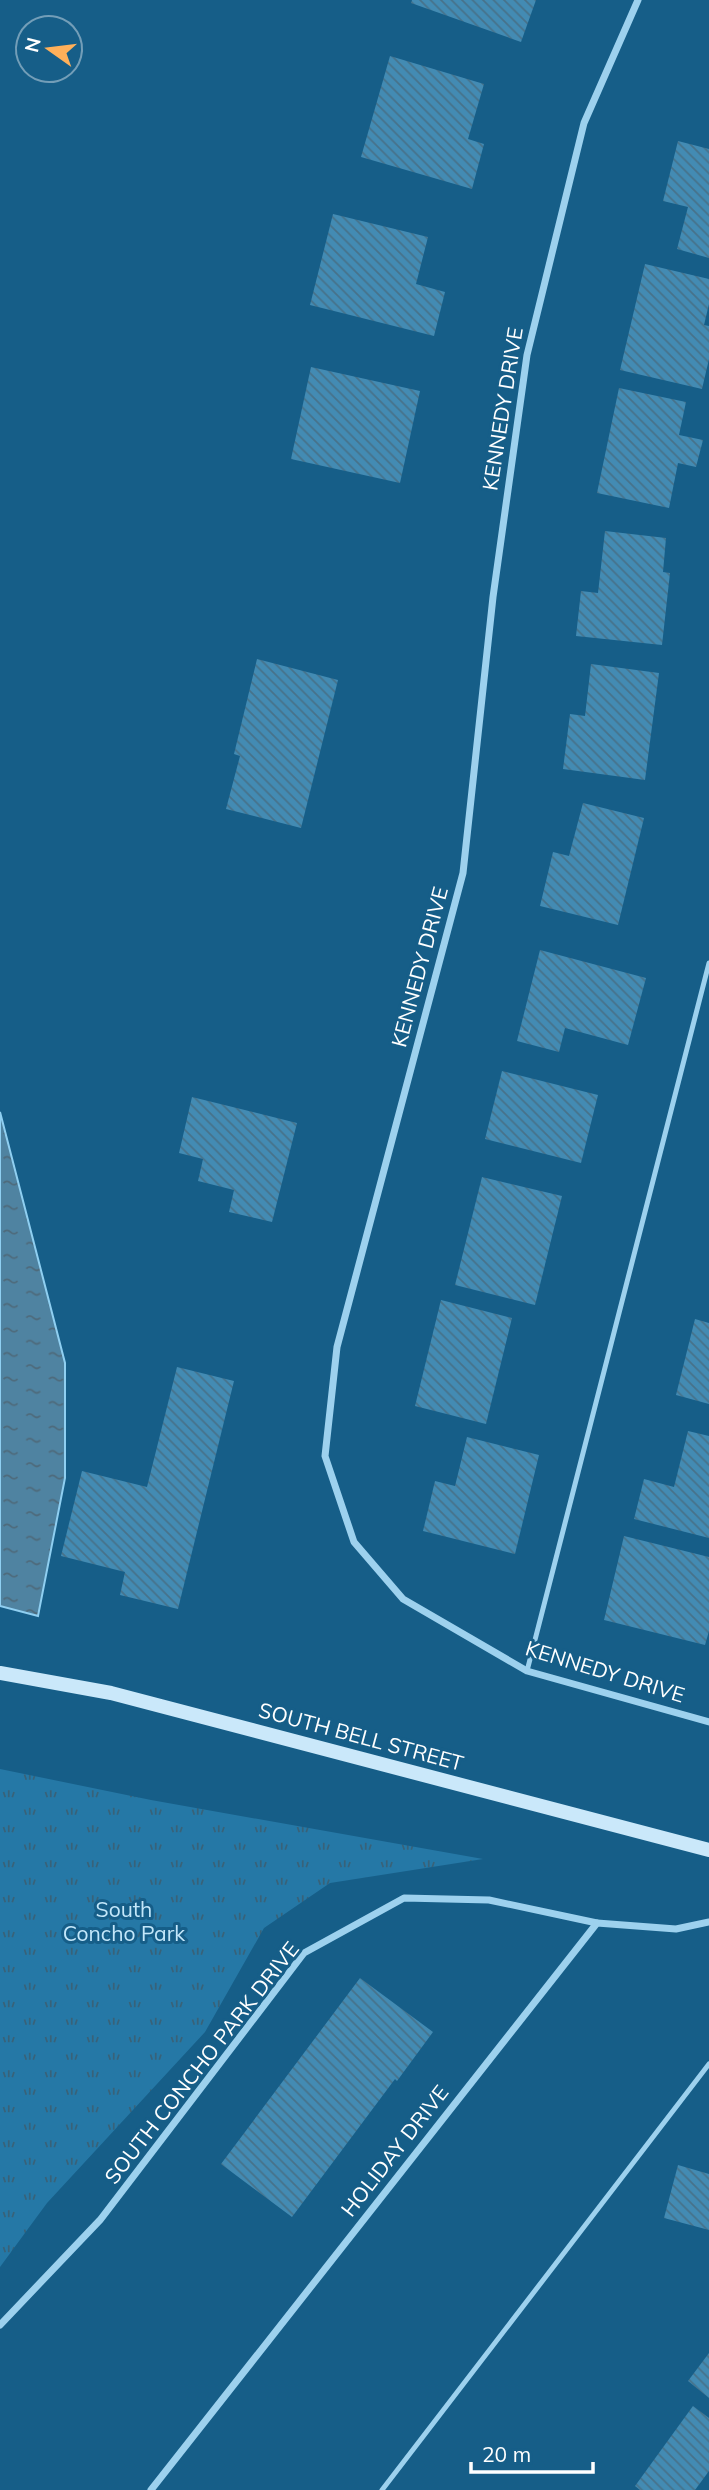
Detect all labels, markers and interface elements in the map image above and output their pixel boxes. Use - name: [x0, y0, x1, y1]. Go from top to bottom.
- north arrow: [14, 14, 84, 84]
- text: N: [19, 35, 46, 55]
- street label: KENNEDY DRIVE: [476, 325, 528, 492]
- street label: KENNEDY DRIVE: [385, 884, 453, 1050]
- street label: KENNEDY DRIVE: [523, 1634, 688, 1708]
- street label: SOUTH BELL STREET: [256, 1696, 467, 1776]
- park label: South Concho Park: [63, 1896, 185, 1946]
- street label: SOUTH CONCHO PARK DRIVE: [98, 1936, 304, 2189]
- street label: HOLIDAY DRIVE: [335, 2080, 454, 2221]
- scale bar: [471, 2430, 594, 2474]
- text: 20 m: [482, 2441, 531, 2467]

